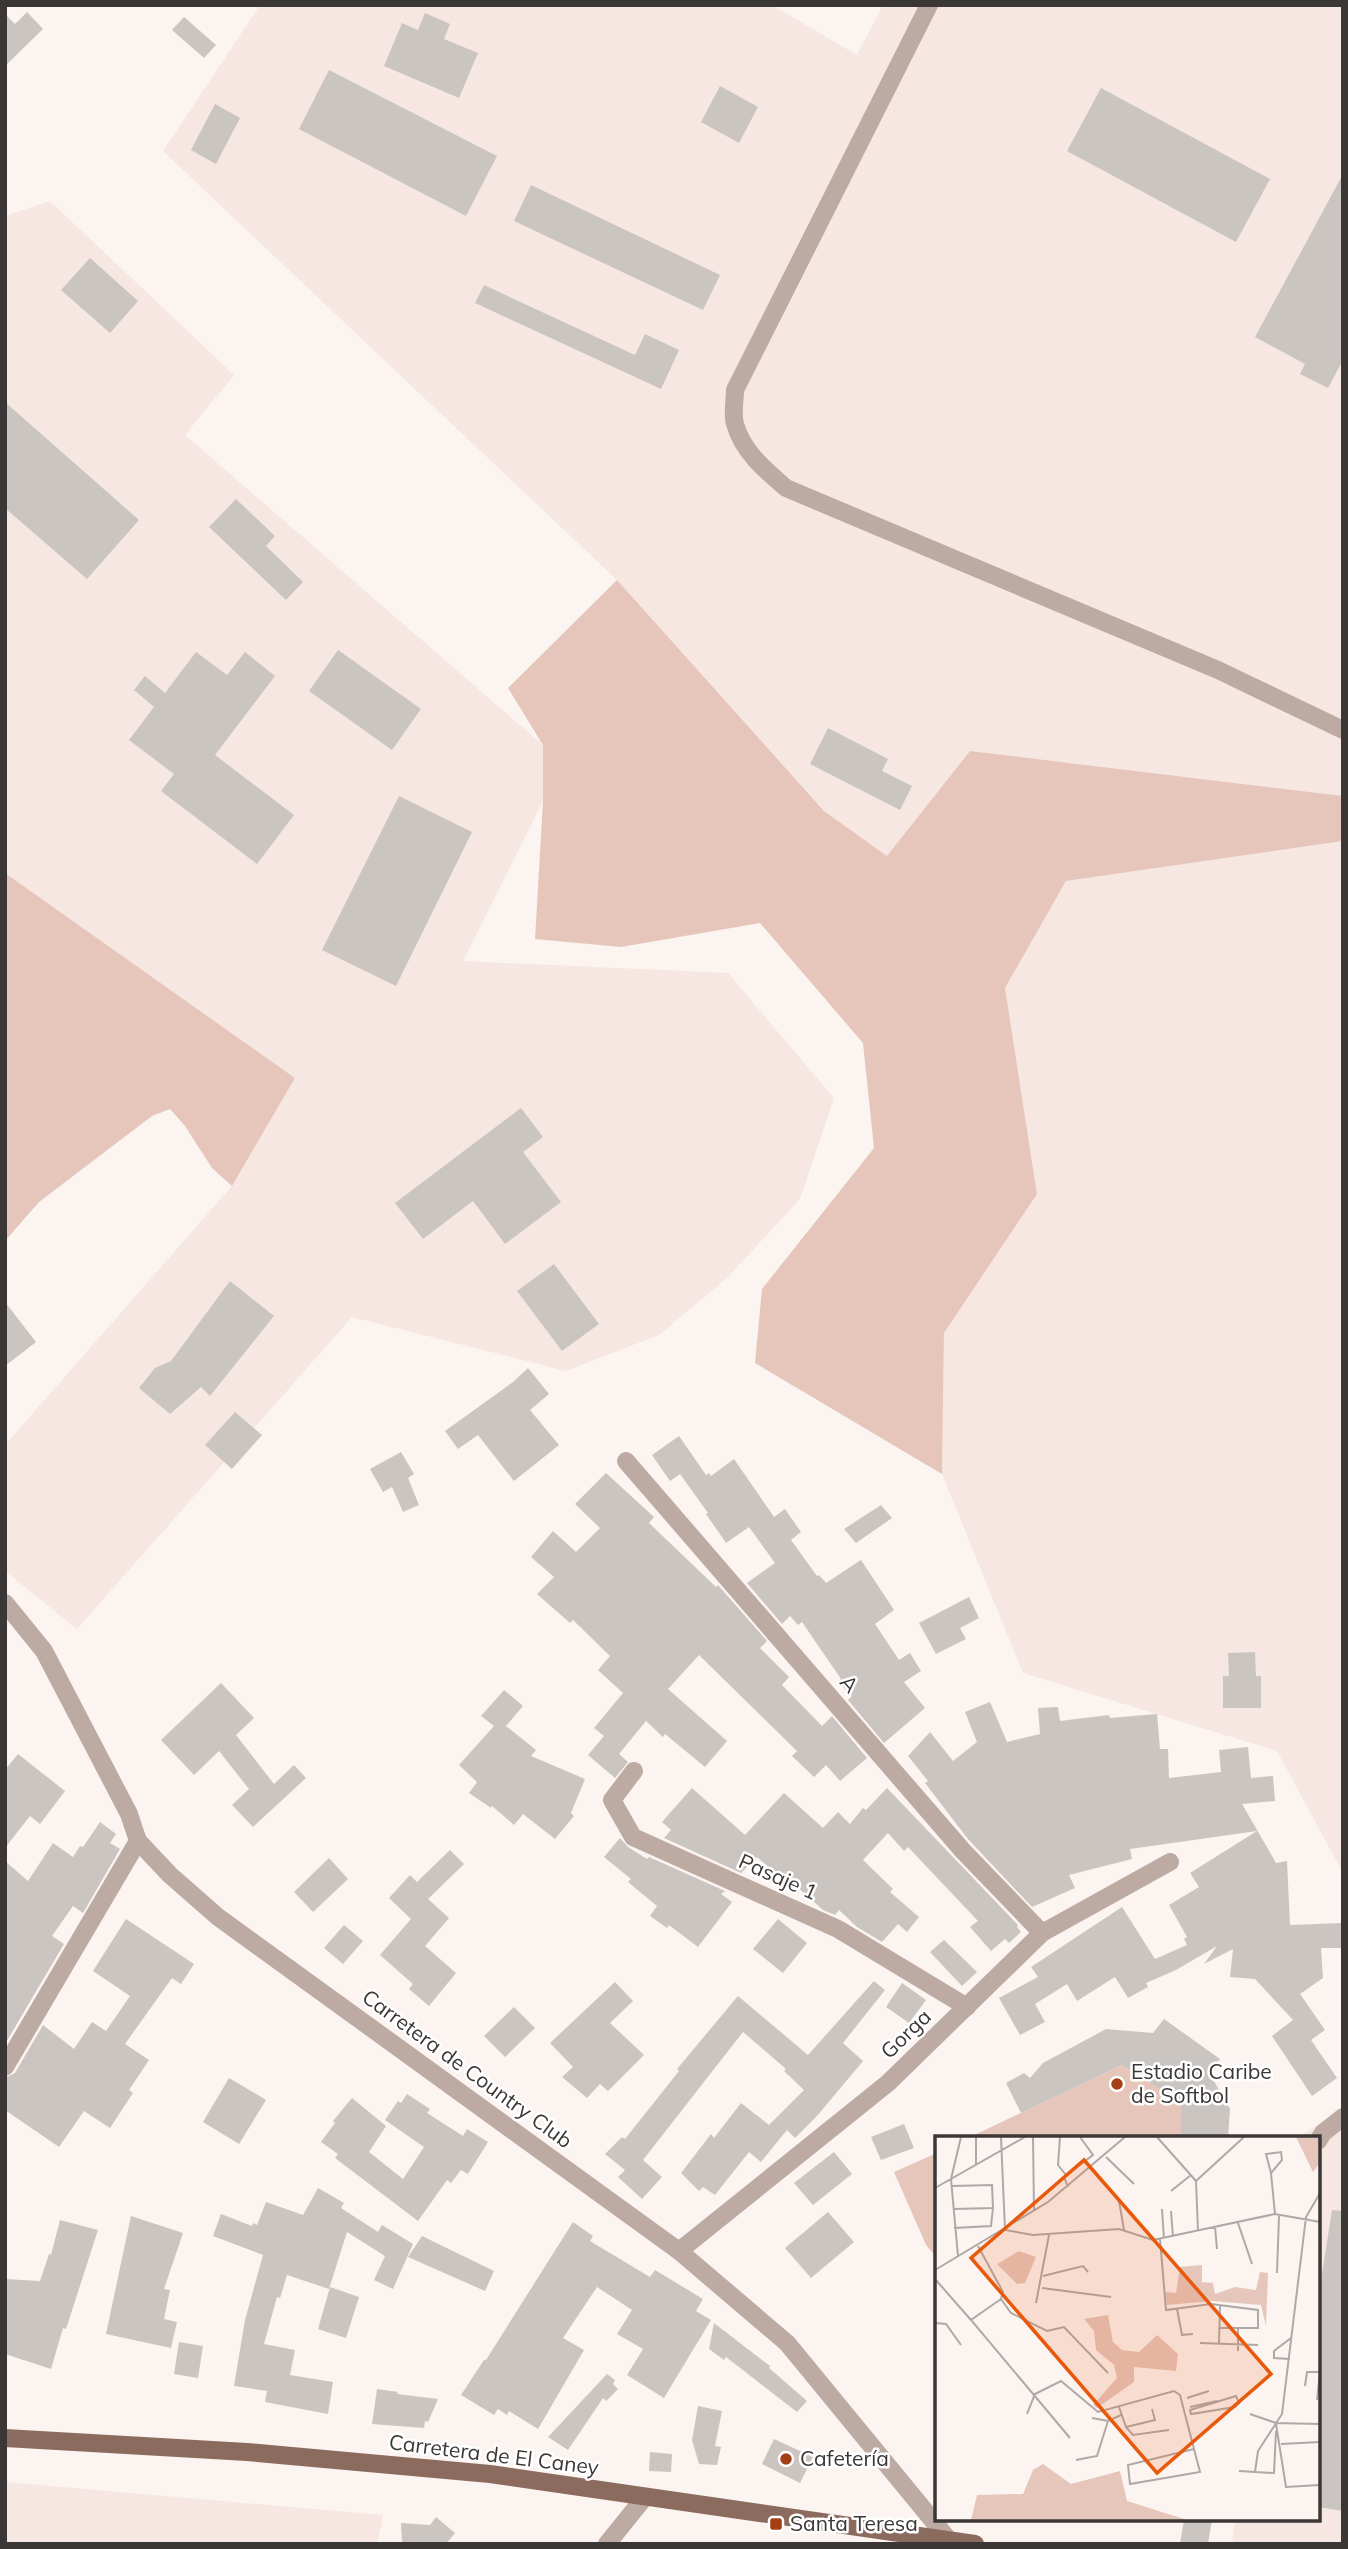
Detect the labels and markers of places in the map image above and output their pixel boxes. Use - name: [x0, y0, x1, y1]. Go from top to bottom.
- place label: Estadio Caribe de Softbol: [1131, 2058, 1272, 2108]
- marker: Estadio Caribe de Softbol: [1109, 2076, 1125, 2092]
- place label: Cafetería: [800, 2445, 889, 2471]
- marker: Cafetería: [778, 2451, 794, 2467]
- place label: Santa Teresa: [790, 2510, 918, 2536]
- marker: Santa Teresa: [768, 2516, 784, 2532]

